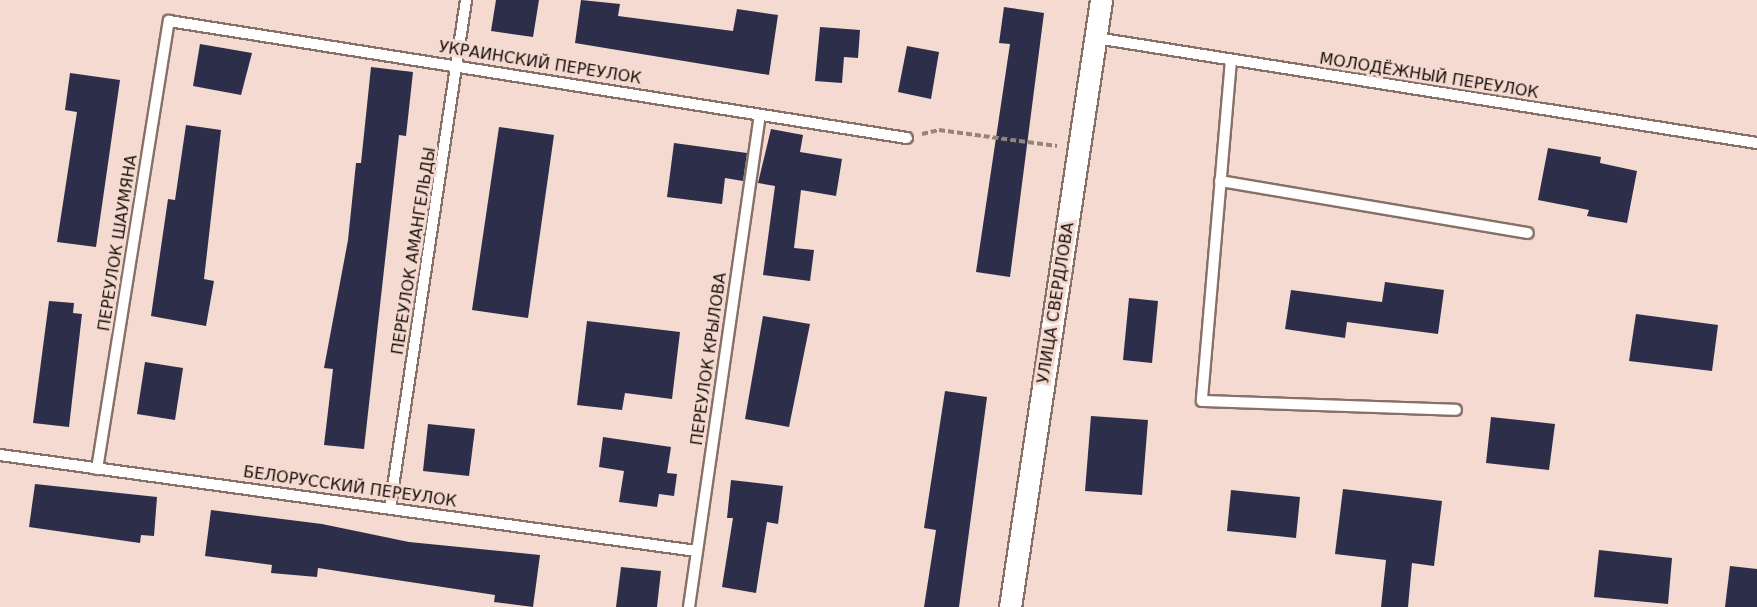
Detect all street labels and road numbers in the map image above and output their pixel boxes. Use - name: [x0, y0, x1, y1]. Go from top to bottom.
- street label: УКРАИНСКИЙ ПЕРЕУЛОК: [437, 37, 643, 89]
- street label: МОЛОДЁЖНЫЙ ПЕРЕУЛОК: [1318, 49, 1540, 103]
- street label: ПЕРЕУЛОК АМАНГЕЛЬДЫ: [388, 146, 440, 356]
- street label: ПЕРЕУЛОК ШАУМЯНА: [95, 153, 141, 333]
- street label: УЛИЦА СВЕРДЛОВА: [1034, 221, 1078, 385]
- street label: ПЕРЕУЛОК КРЫЛОВА: [687, 271, 731, 447]
- street label: БЕЛОРУССКИЙ ПЕРЕУЛОК: [242, 462, 458, 512]

